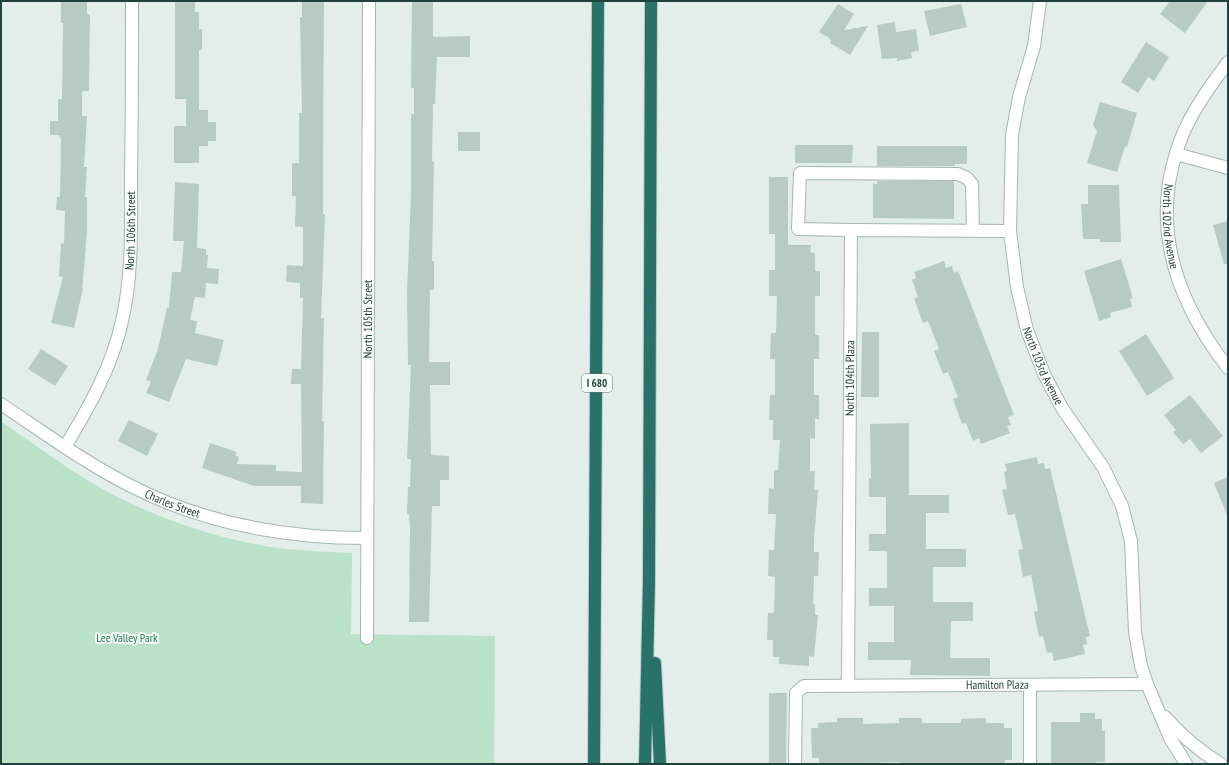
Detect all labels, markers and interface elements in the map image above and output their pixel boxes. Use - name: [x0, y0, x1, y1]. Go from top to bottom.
- street label: North 102nd Avenue: [1160, 183, 1182, 271]
- street label: North 106th Street: [122, 190, 138, 270]
- street label: North 105th Street: [360, 279, 375, 358]
- street label: North 103rd Avenue: [1020, 325, 1067, 407]
- street label: North 104th Plaza: [842, 340, 857, 416]
- road number: I 680: [582, 374, 612, 392]
- street label: Charles Street: [143, 486, 203, 521]
- park label: Lee Valley Park: [96, 630, 158, 645]
- street label: Hamilton Plaza: [966, 677, 1029, 692]

